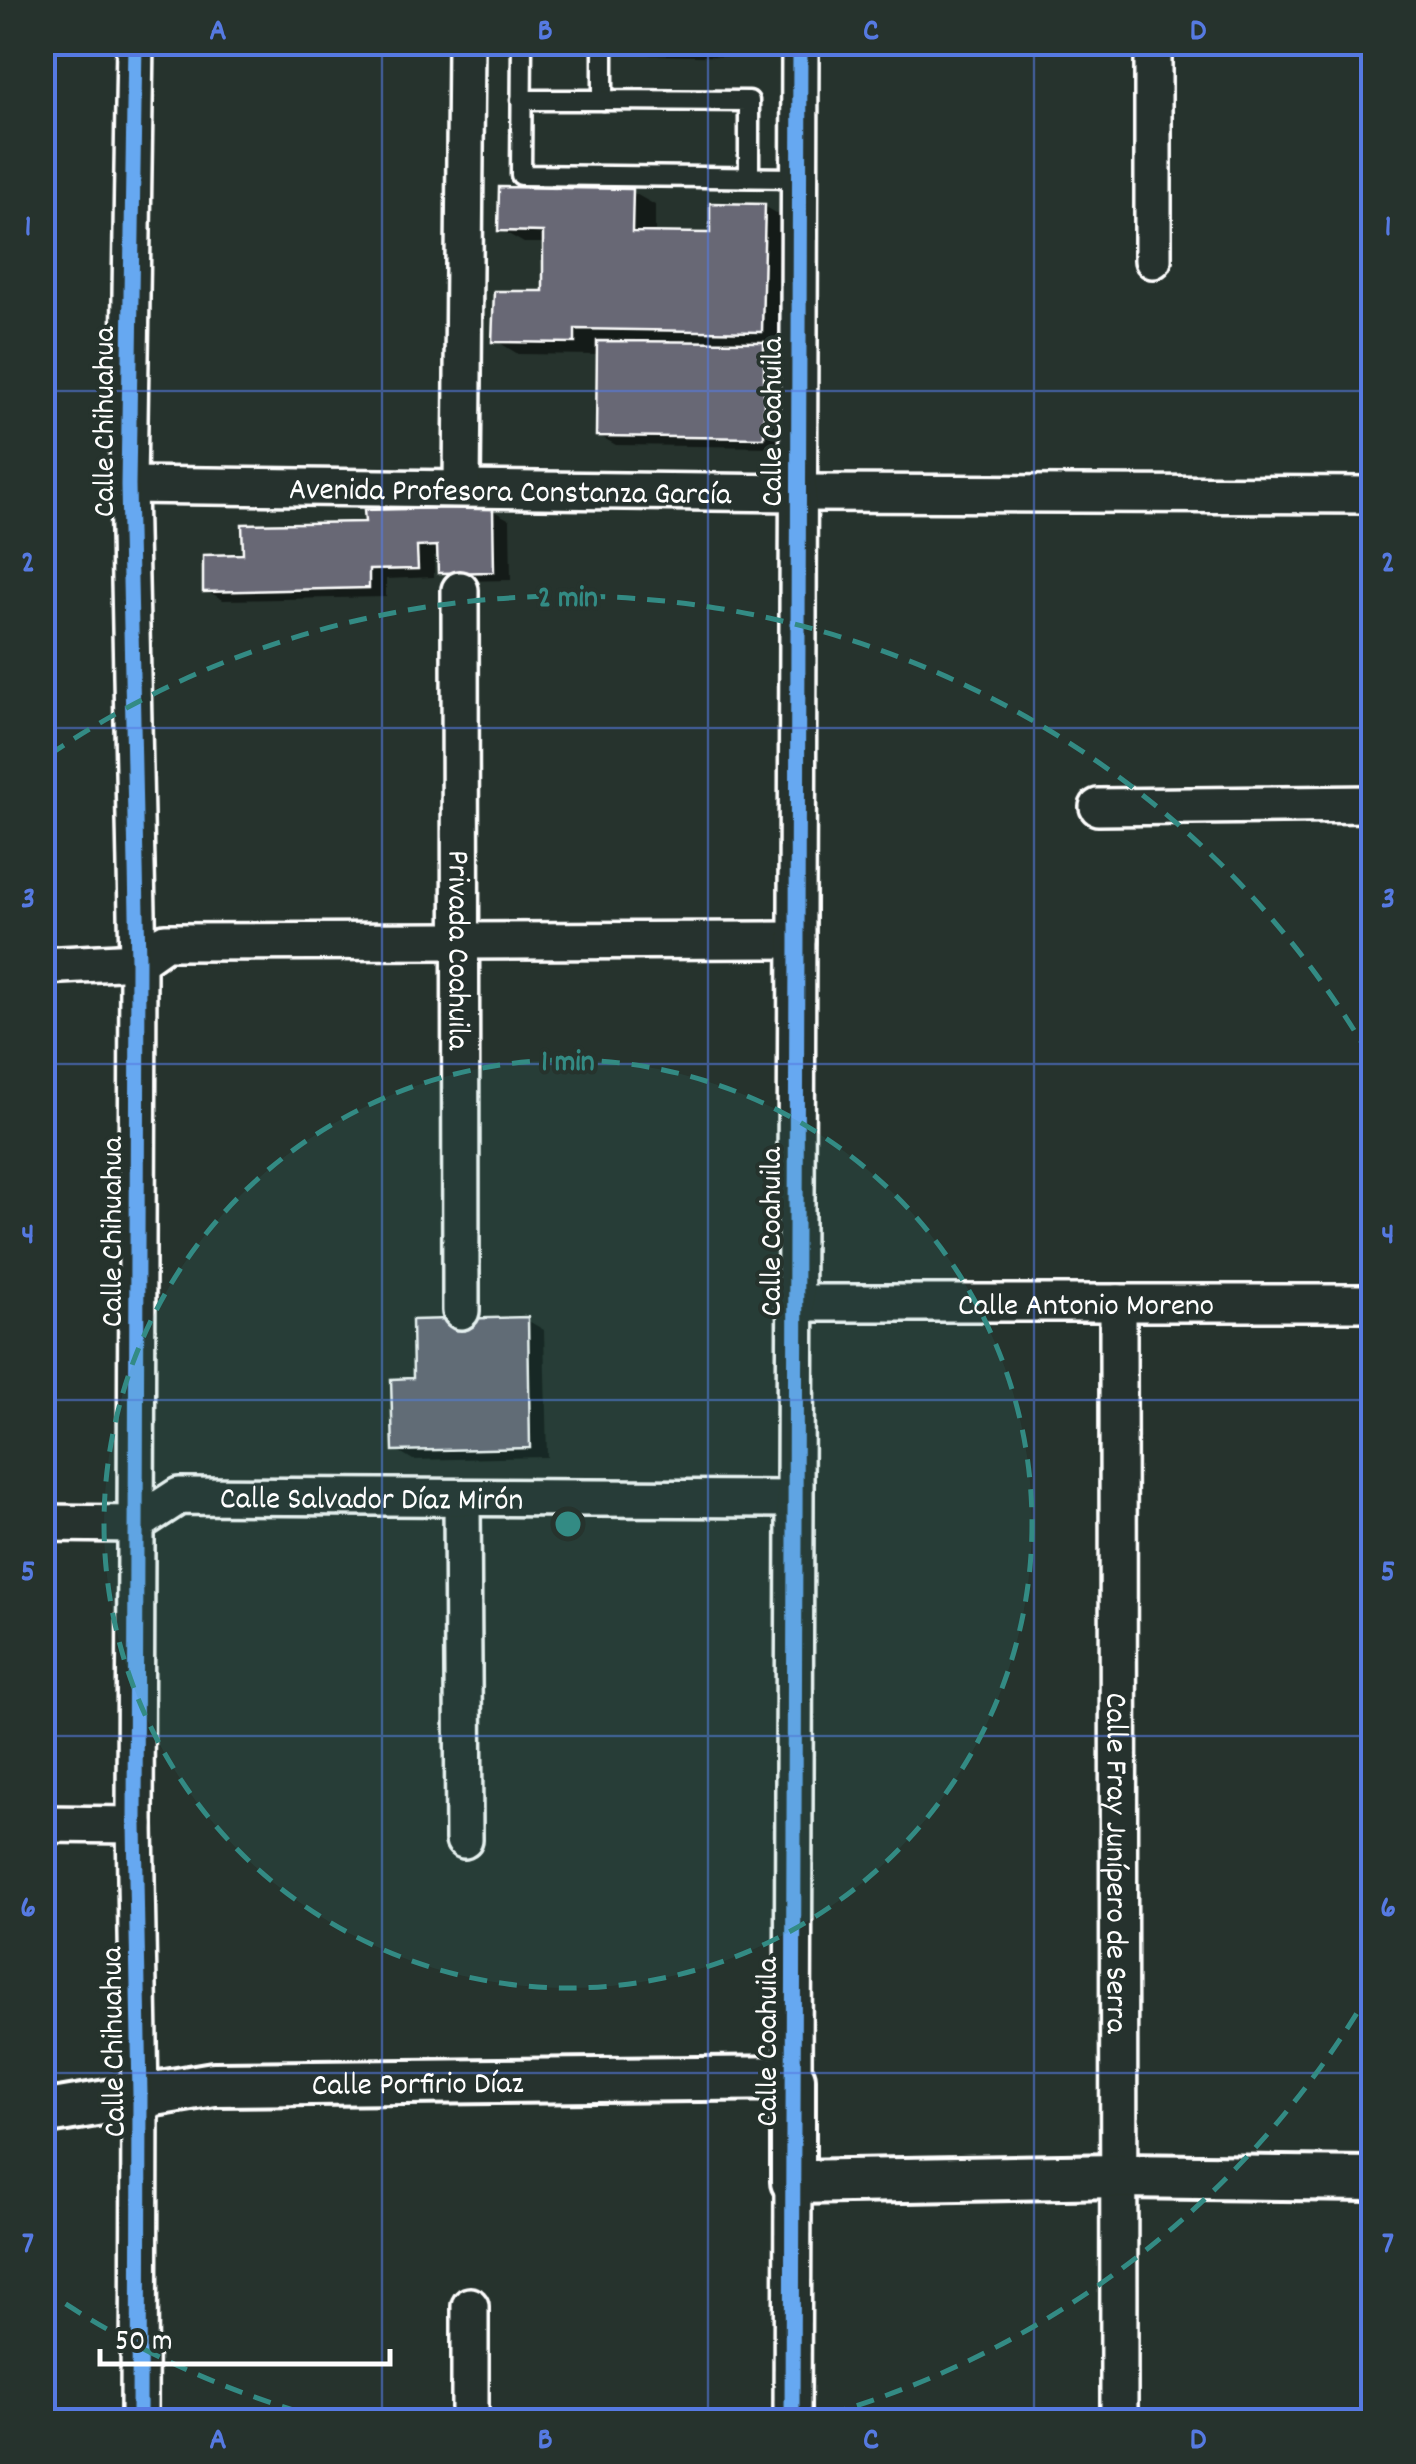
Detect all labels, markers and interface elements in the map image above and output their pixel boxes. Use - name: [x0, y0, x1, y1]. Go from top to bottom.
- text: A: [209, 10, 227, 56]
- text: B: [537, 10, 553, 56]
- text: C: [863, 10, 879, 56]
- text: D: [1190, 10, 1207, 56]
- text: 1: [24, 206, 32, 252]
- text: 1: [1384, 206, 1392, 252]
- street label: Calle Chihuahua: [84, 326, 130, 517]
- street label: Calle Coahuila: [752, 336, 798, 507]
- street label: Avenida Profesora Constanza García: [289, 469, 732, 520]
- text: 2: [21, 542, 35, 588]
- text: 2: [1381, 542, 1395, 588]
- text: 2 min: [538, 579, 598, 622]
- street label: Privada Coahuila: [432, 850, 479, 1051]
- text: 3: [21, 878, 35, 924]
- text: 3: [1381, 878, 1395, 924]
- text: 1 min: [541, 1043, 595, 1086]
- street label: Calle Chihuahua: [92, 1136, 138, 1327]
- street label: Calle Coahuila: [751, 1146, 797, 1317]
- text: 4: [21, 1214, 35, 1260]
- text: 4: [1381, 1214, 1395, 1260]
- street label: Calle Antonio Moreno: [958, 1285, 1214, 1331]
- street label: Calle Salvador Díaz Mirón: [220, 1478, 524, 1526]
- centre of rings: [550, 1506, 586, 1542]
- text: 5: [21, 1551, 35, 1597]
- text: 5: [1381, 1551, 1395, 1597]
- street label: Calle Fray Junípero de Serra: [1090, 1693, 1137, 2034]
- text: 6: [20, 1887, 36, 1933]
- text: 6: [1380, 1887, 1396, 1933]
- street label: Calle Chihuahua: [91, 1945, 141, 2138]
- street label: Calle Coahuila: [747, 1956, 793, 2127]
- street label: Calle Porfirio Díaz: [311, 2063, 524, 2111]
- text: 7: [22, 2223, 34, 2269]
- text: 7: [1382, 2223, 1394, 2269]
- scale bar: [100, 2304, 390, 2366]
- text: 50 m: [115, 2322, 173, 2365]
- text: A: [209, 2419, 227, 2464]
- text: B: [537, 2419, 553, 2464]
- text: C: [863, 2419, 879, 2464]
- text: D: [1190, 2419, 1207, 2464]

